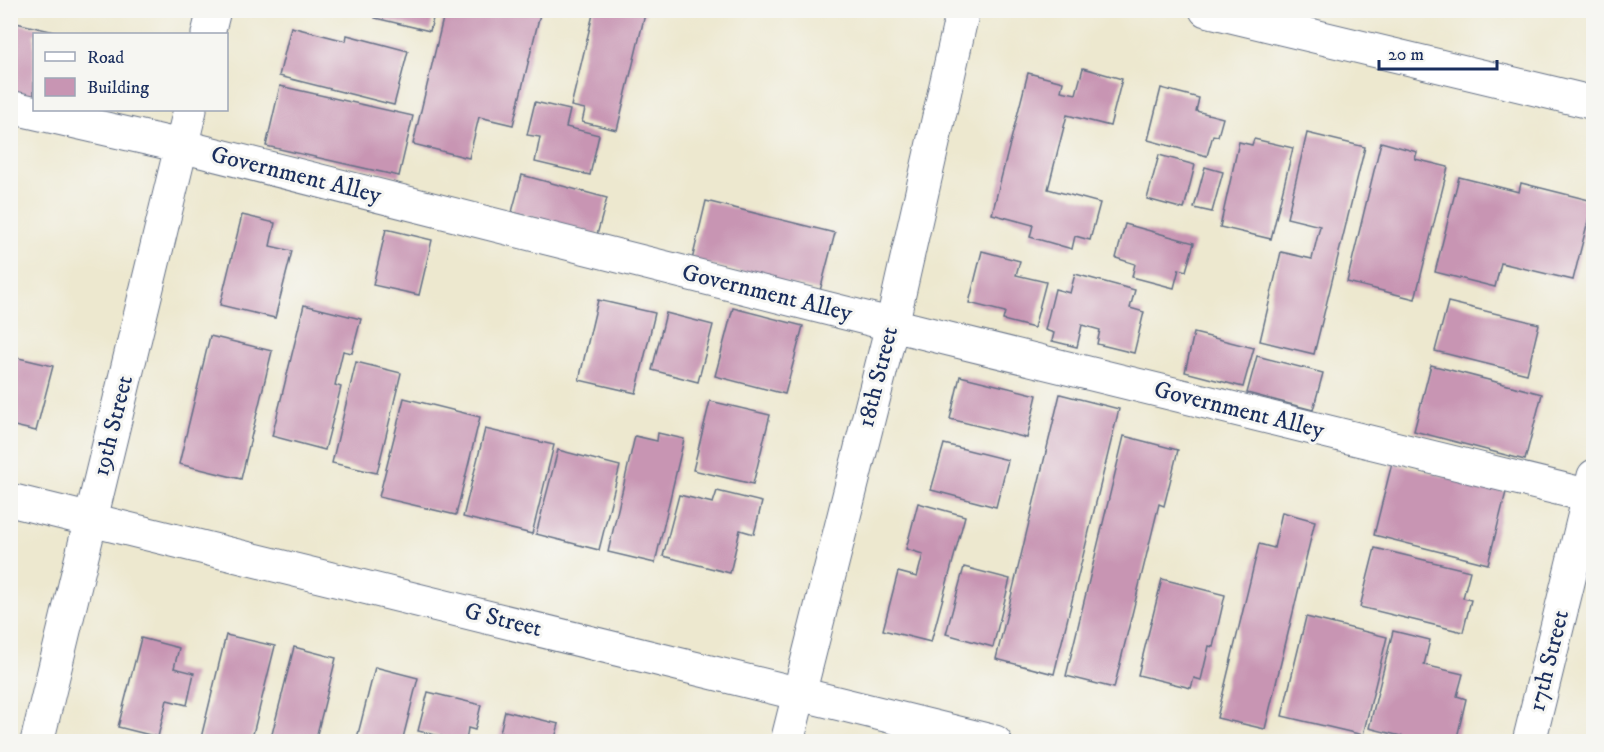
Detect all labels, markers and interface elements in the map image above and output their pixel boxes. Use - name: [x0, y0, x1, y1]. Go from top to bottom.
- legend: [33, 33, 228, 111]
- scale bar: [1379, 33, 1498, 71]
- text: 20 m: [1388, 44, 1424, 66]
- text: Road: [87, 47, 124, 69]
- text: Building: [87, 77, 149, 99]
- street label: Government Alley: [208, 139, 385, 211]
- street label: Government Alley: [679, 257, 856, 329]
- street label: 18th Street: [851, 323, 905, 431]
- street label: 19th Street: [86, 372, 140, 480]
- street label: Government Alley: [1151, 374, 1328, 446]
- street label: G Street: [461, 596, 545, 644]
- street label: 17th Street: [1522, 607, 1576, 715]

